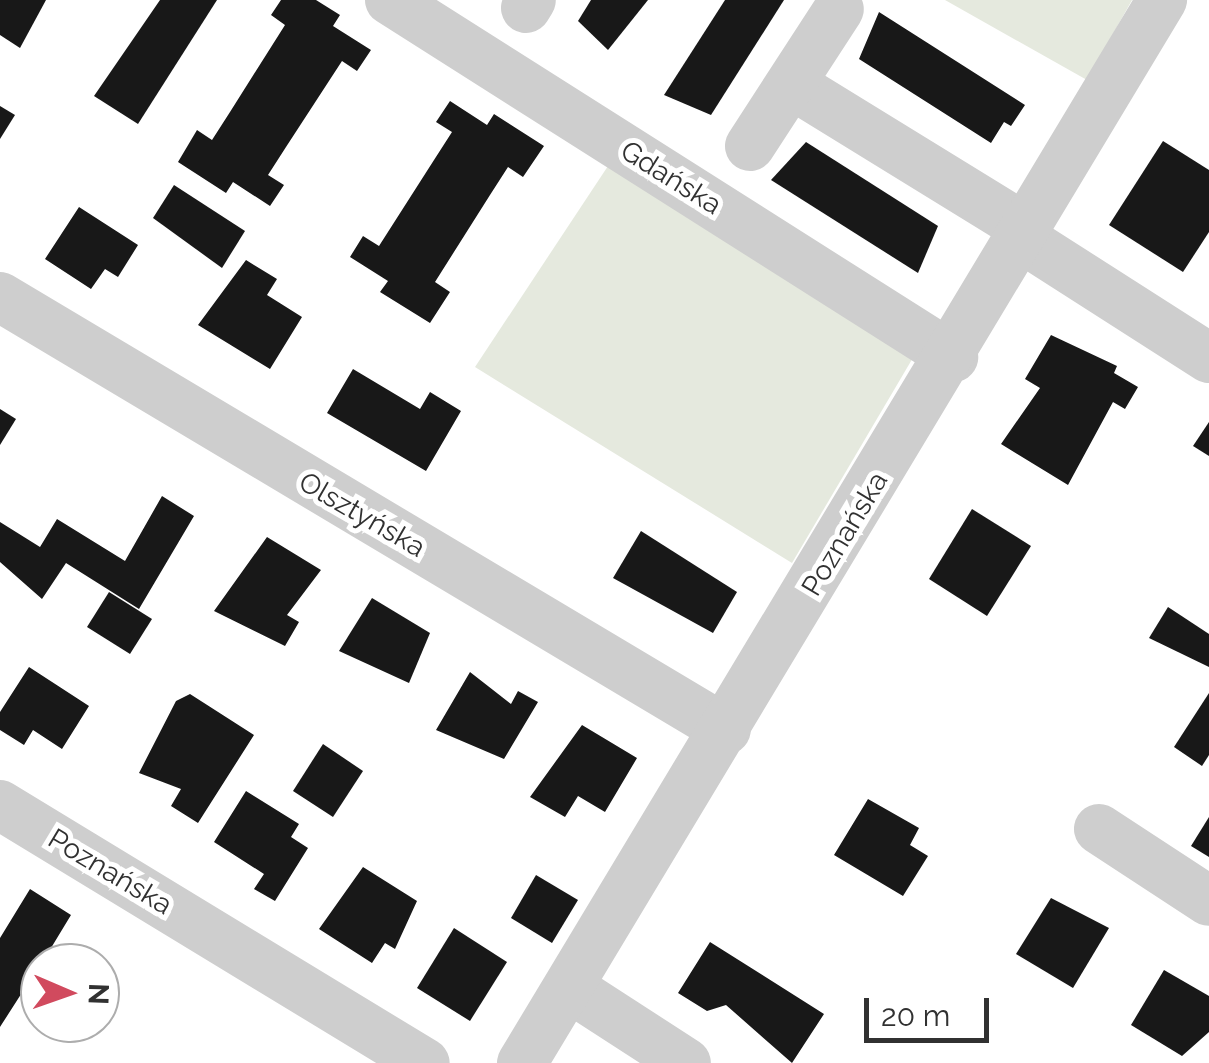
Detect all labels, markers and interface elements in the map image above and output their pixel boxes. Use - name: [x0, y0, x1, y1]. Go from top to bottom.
- street label: Gdańska: [614, 134, 728, 222]
- street label: Olsztyńska: [293, 465, 431, 565]
- street label: Poznańska: [795, 466, 895, 602]
- street label: Poznańska: [42, 822, 178, 922]
- north arrow: [20, 943, 120, 1043]
- scale bar: [869, 978, 994, 1040]
- text: N: [82, 983, 115, 1005]
- text: 20 m: [881, 998, 950, 1033]

